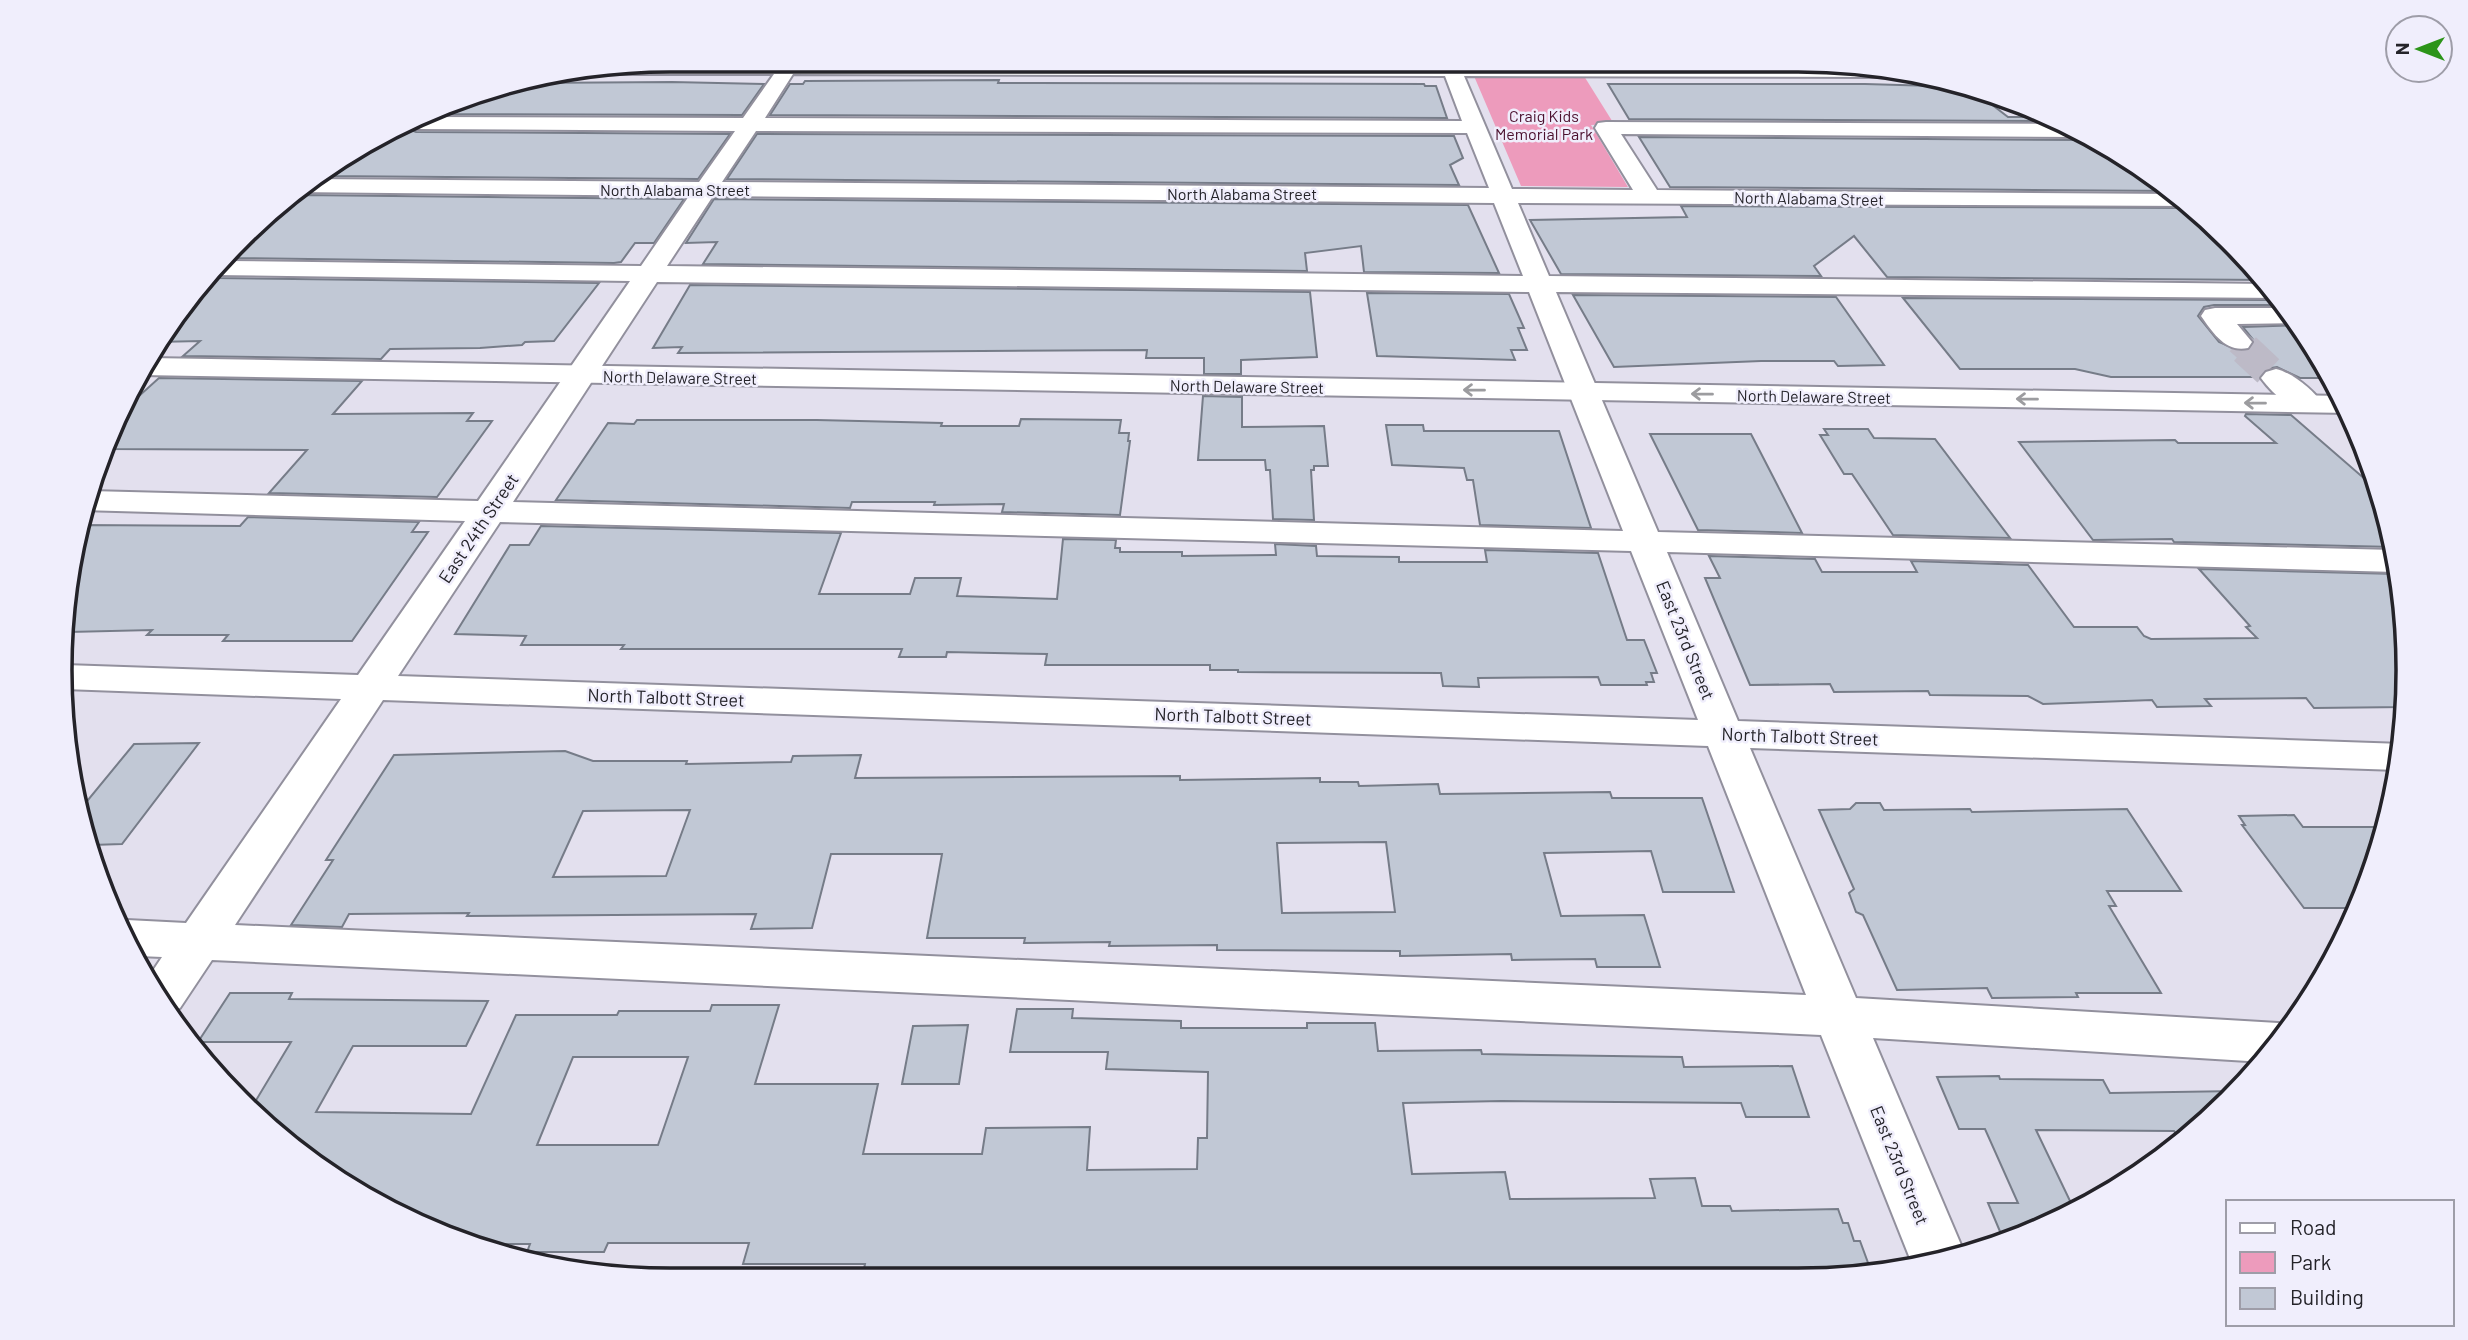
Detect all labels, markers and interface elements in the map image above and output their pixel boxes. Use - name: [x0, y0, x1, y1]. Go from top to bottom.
- north arrow: [2384, 14, 2454, 84]
- text: N: [2390, 43, 2413, 55]
- park label: Craig Kids Memorial Park: [1495, 106, 1593, 143]
- street label: North Alabama Street: [600, 180, 750, 199]
- street label: North Alabama Street: [1167, 184, 1317, 203]
- street label: North Alabama Street: [1734, 187, 1884, 209]
- street label: North Delaware Street: [603, 366, 757, 388]
- street label: North Delaware Street: [1170, 375, 1324, 397]
- one-way arrow: [1463, 383, 1486, 397]
- street label: North Delaware Street: [1737, 385, 1891, 407]
- one-way arrow: [1690, 387, 1713, 401]
- one-way arrow: [2016, 393, 2039, 406]
- one-way arrow: [2243, 396, 2266, 410]
- street label: East 24th Street: [433, 469, 523, 587]
- street label: East 23rd Street: [1652, 577, 1720, 703]
- street label: North Talbott Street: [587, 683, 745, 711]
- street label: North Talbott Street: [1154, 702, 1312, 730]
- street label: North Talbott Street: [1721, 722, 1879, 750]
- street label: East 23rd Street: [1866, 1102, 1934, 1228]
- legend: [2226, 1200, 2454, 1326]
- text: Road: [2290, 1214, 2336, 1239]
- text: Park: [2290, 1249, 2331, 1274]
- text: Building: [2290, 1284, 2364, 1309]

